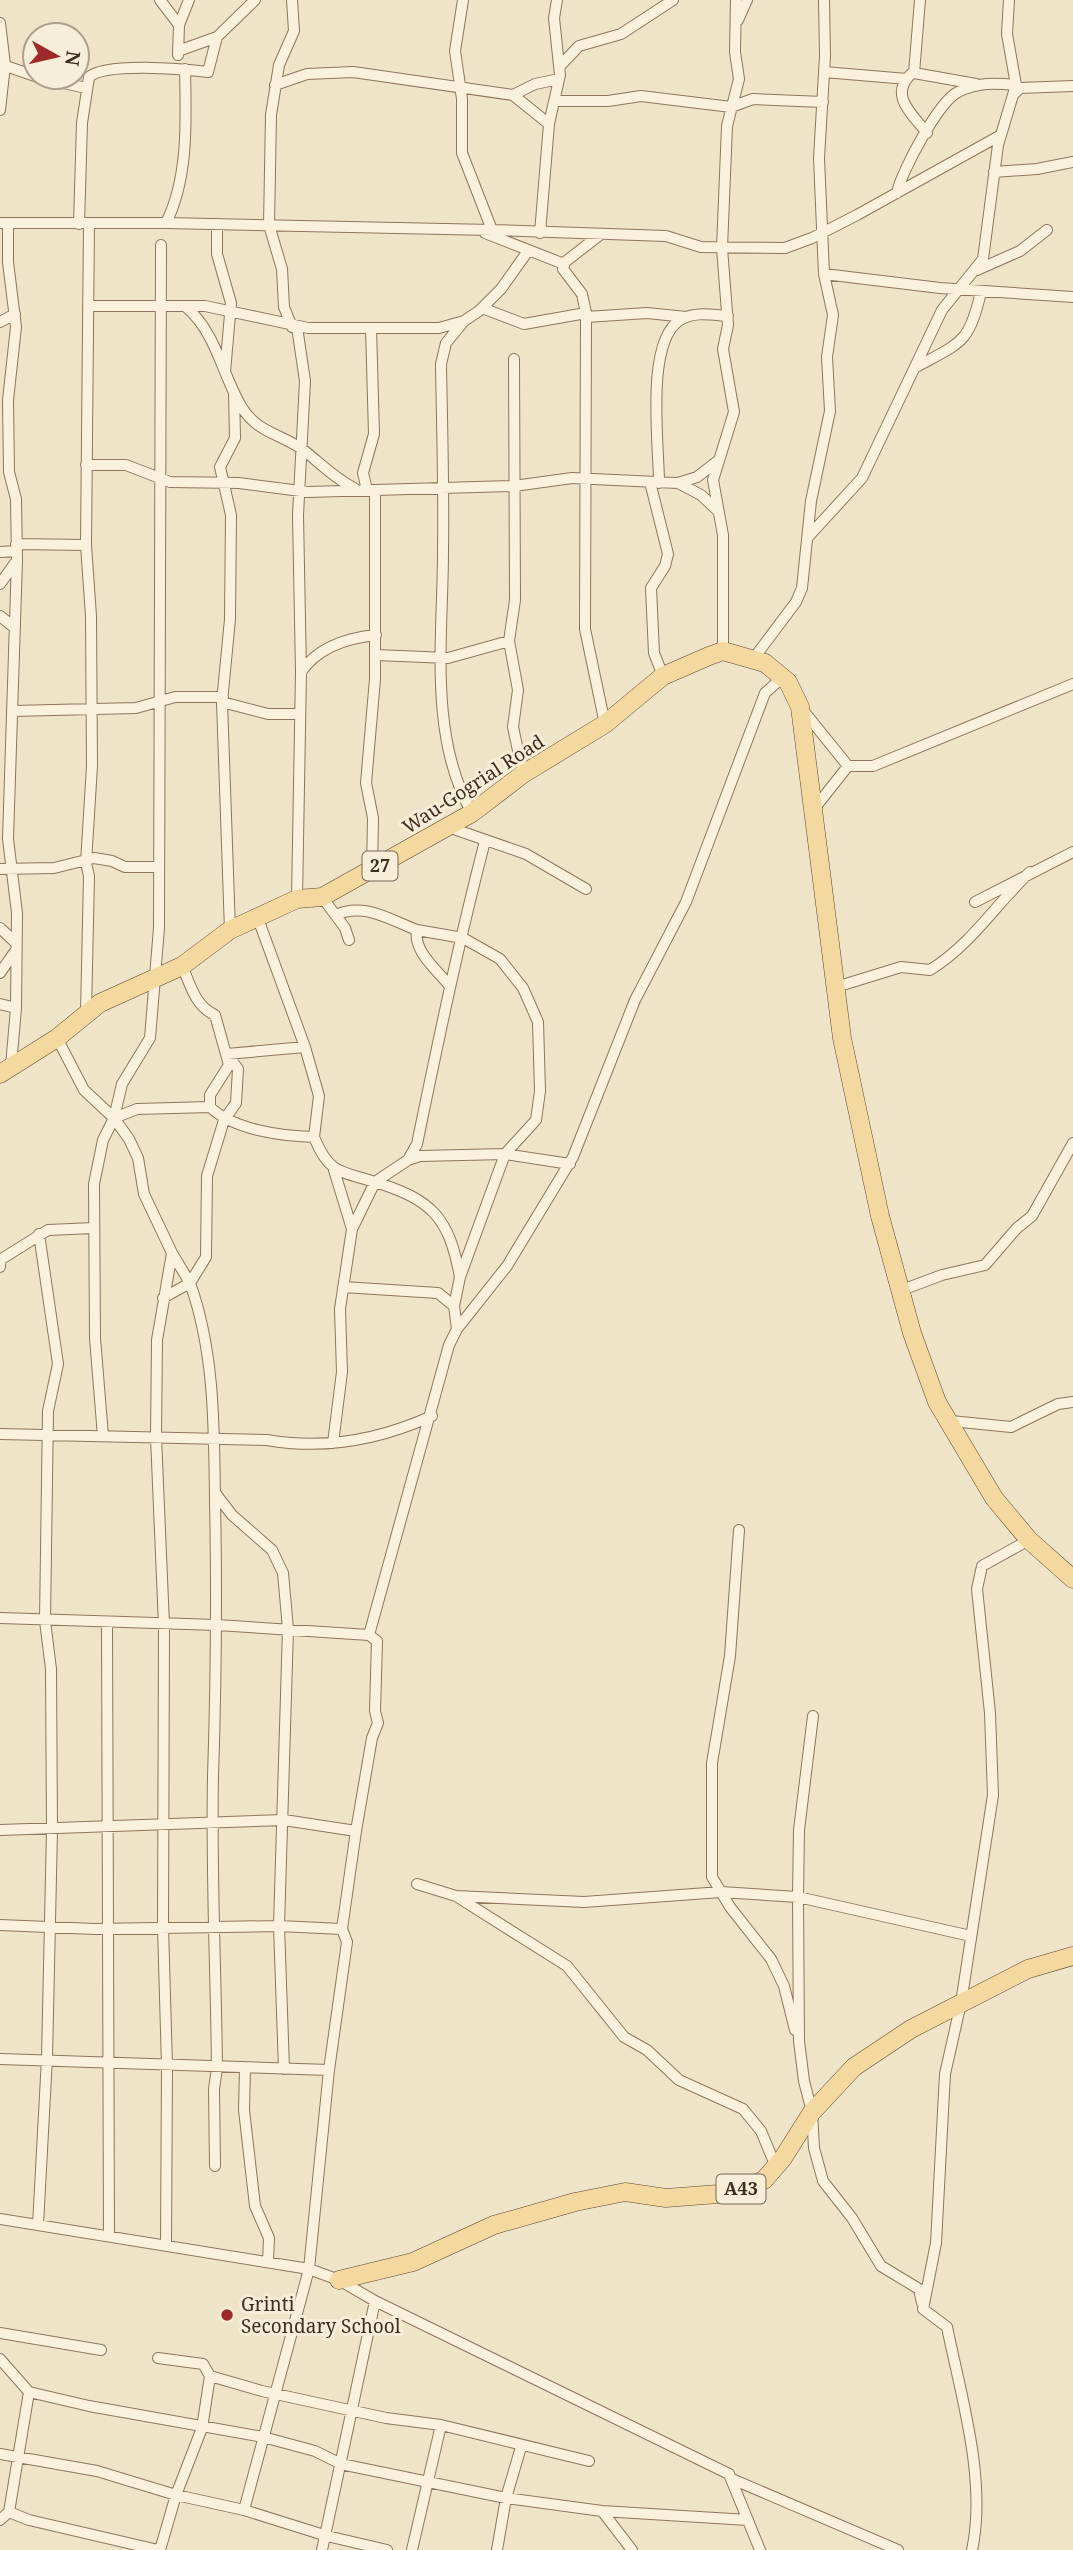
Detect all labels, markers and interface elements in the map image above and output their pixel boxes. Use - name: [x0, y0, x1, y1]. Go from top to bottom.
- north arrow: [21, 21, 91, 91]
- text: N: [59, 49, 87, 68]
- street label: Wau-Gogrial Road: [397, 728, 549, 840]
- road number: 27: [362, 852, 398, 880]
- road number: A43: [716, 2174, 766, 2204]
- place label: Grinti Secondary School: [241, 2291, 401, 2339]
- marker: Grinti Secondary School: [219, 2307, 235, 2323]

